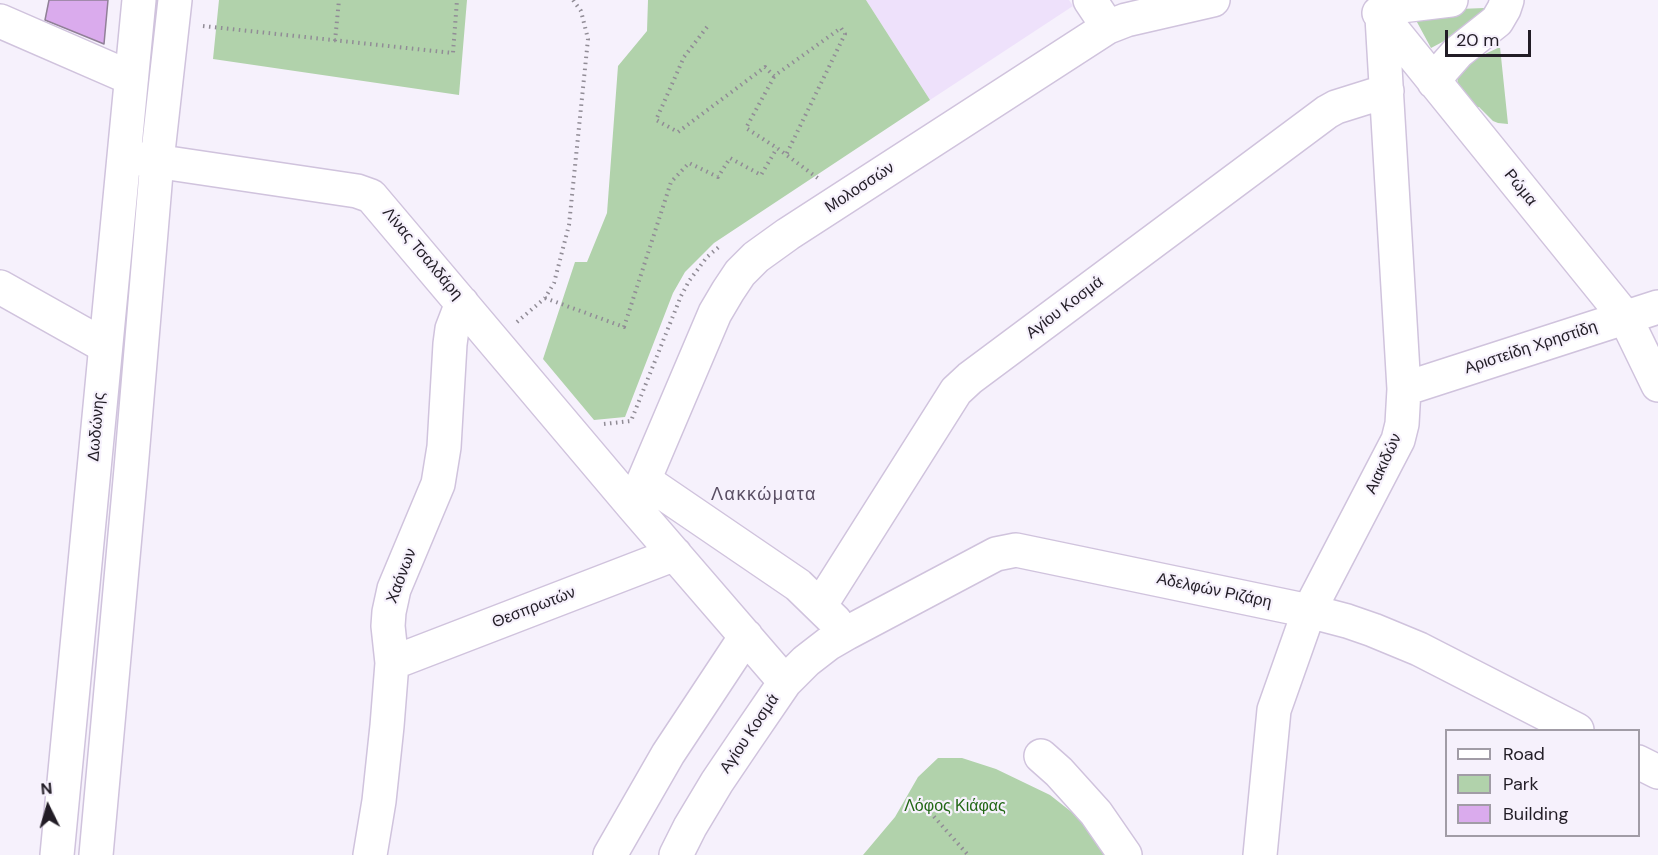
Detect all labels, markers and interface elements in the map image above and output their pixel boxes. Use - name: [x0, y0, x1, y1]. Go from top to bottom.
- scale bar: [1448, 18, 1534, 56]
- text: 20 m: [1456, 28, 1499, 52]
- street label: Μολοσσών: [822, 158, 898, 218]
- street label: Ρώμα: [1499, 166, 1541, 210]
- street label: Λίνας Τσαλδάρη: [378, 204, 466, 304]
- street label: Αγίου Κοσμά: [1023, 273, 1107, 343]
- street label: Αριστείδη Χρηστίδη: [1462, 317, 1600, 379]
- street label: Δωδώνης: [84, 392, 110, 462]
- street label: Αιακιδών: [1362, 431, 1406, 497]
- district label: Λακκώματα: [711, 484, 817, 506]
- street label: Χαόνων: [383, 546, 421, 606]
- street label: Αδελφών Ριζάρη: [1155, 569, 1273, 613]
- street label: Θεσπρωτών: [490, 583, 578, 633]
- street label: Αγίου Κοσμά: [716, 691, 784, 777]
- legend: [1445, 729, 1640, 837]
- text: Road: [1503, 742, 1545, 766]
- text: Park: [1503, 772, 1539, 796]
- north arrow: [18, 777, 78, 837]
- text: N: [40, 778, 53, 800]
- park label: Λόφος Κιάφας: [904, 797, 1006, 817]
- text: Building: [1503, 802, 1568, 826]

